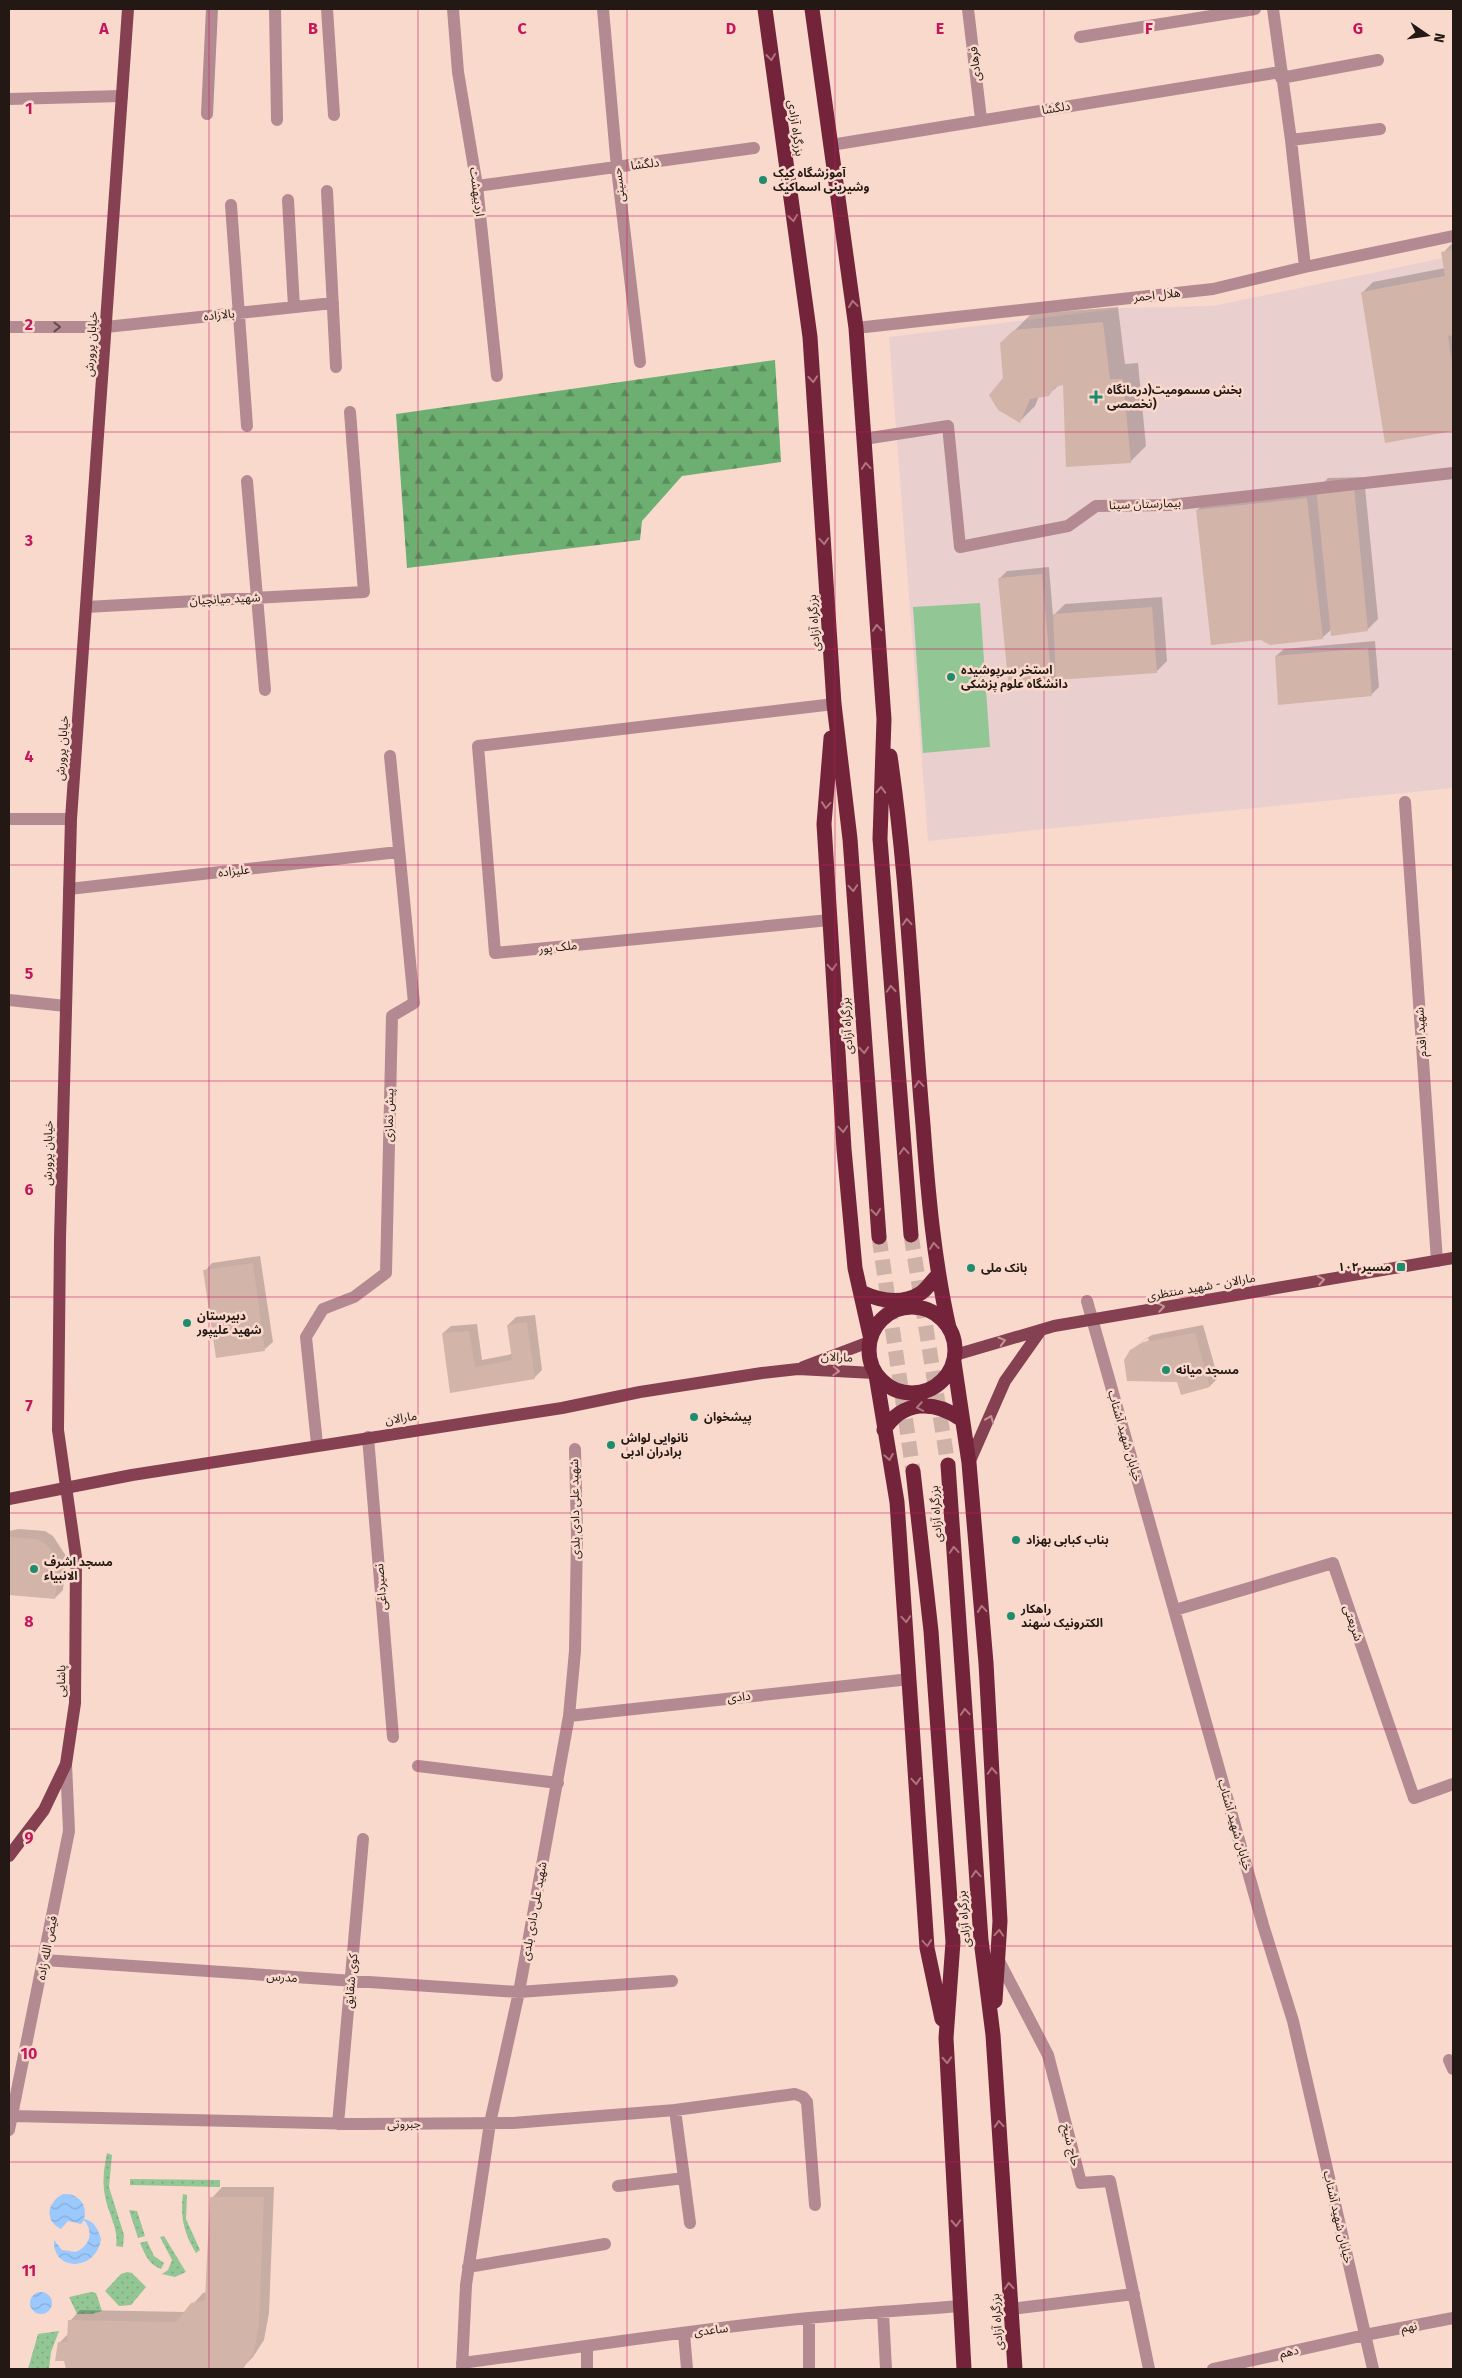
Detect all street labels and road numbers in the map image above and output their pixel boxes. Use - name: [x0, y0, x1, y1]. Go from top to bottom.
- street label: فرهادی: [966, 46, 984, 82]
- street label: بزرگراه آزادی: [785, 99, 807, 157]
- street label: دلگشا: [1041, 99, 1072, 117]
- street label: دلگشا: [630, 155, 660, 173]
- street label: اردیبهشت: [467, 166, 487, 218]
- street label: حسینی: [610, 167, 628, 203]
- street label: هلال احمر: [1132, 286, 1181, 305]
- street label: بالازاده: [203, 306, 235, 324]
- street label: خیابان پرورش: [82, 311, 101, 377]
- street label: بیمارستان سینا: [1109, 496, 1181, 512]
- street label: شهید میانچیان: [189, 590, 261, 609]
- street label: بزرگراه آزادی: [805, 594, 823, 652]
- street label: خیابان پرورش: [53, 715, 72, 781]
- street label: علیزاده: [217, 862, 251, 880]
- street label: ملک پور: [537, 938, 578, 957]
- street label: بزرگراه آزادی: [838, 997, 856, 1055]
- street label: شهید اقدم: [1412, 1006, 1432, 1057]
- street label: پیش نمازی: [382, 1088, 398, 1142]
- street label: خیابان پرورش: [40, 1120, 57, 1186]
- street label: مارالان - شهید منتظری: [1146, 1271, 1256, 1304]
- street label: مارالان: [821, 1349, 853, 1365]
- street label: خیابان شهید آشتاب: [1105, 1389, 1145, 1484]
- street label: مارالان: [384, 1409, 418, 1427]
- street label: شهید علی دادی بلدی: [567, 1459, 583, 1559]
- street label: بزرگراه آزادی: [927, 1485, 945, 1543]
- street label: نصیرداغی: [372, 1563, 390, 1611]
- street label: شریعتی: [1340, 1603, 1366, 1643]
- street label: پاشایی: [54, 1665, 69, 1697]
- street label: دادی: [727, 1689, 752, 1705]
- street label: خیابان شهید آشتاب: [1215, 1778, 1255, 1873]
- street label: شهید علی دادی بلدی: [518, 1860, 550, 1962]
- street label: بزرگراه آزادی: [955, 1890, 973, 1948]
- street label: فیض الله زاده: [34, 1915, 60, 1981]
- street label: کوی شقایق: [342, 1952, 361, 2009]
- street label: مدرس: [266, 1969, 298, 1985]
- street label: جبروتی: [387, 2117, 421, 2131]
- street label: حاج شیخ: [1057, 2122, 1083, 2168]
- street label: خیابان شهید آشتاب: [1320, 2169, 1355, 2265]
- street label: بزرگراه آزادی: [988, 2293, 1006, 2351]
- street label: نهم: [1400, 2319, 1418, 2337]
- street label: ساعدی: [693, 2321, 729, 2339]
- street label: دهم: [1278, 2343, 1301, 2363]

